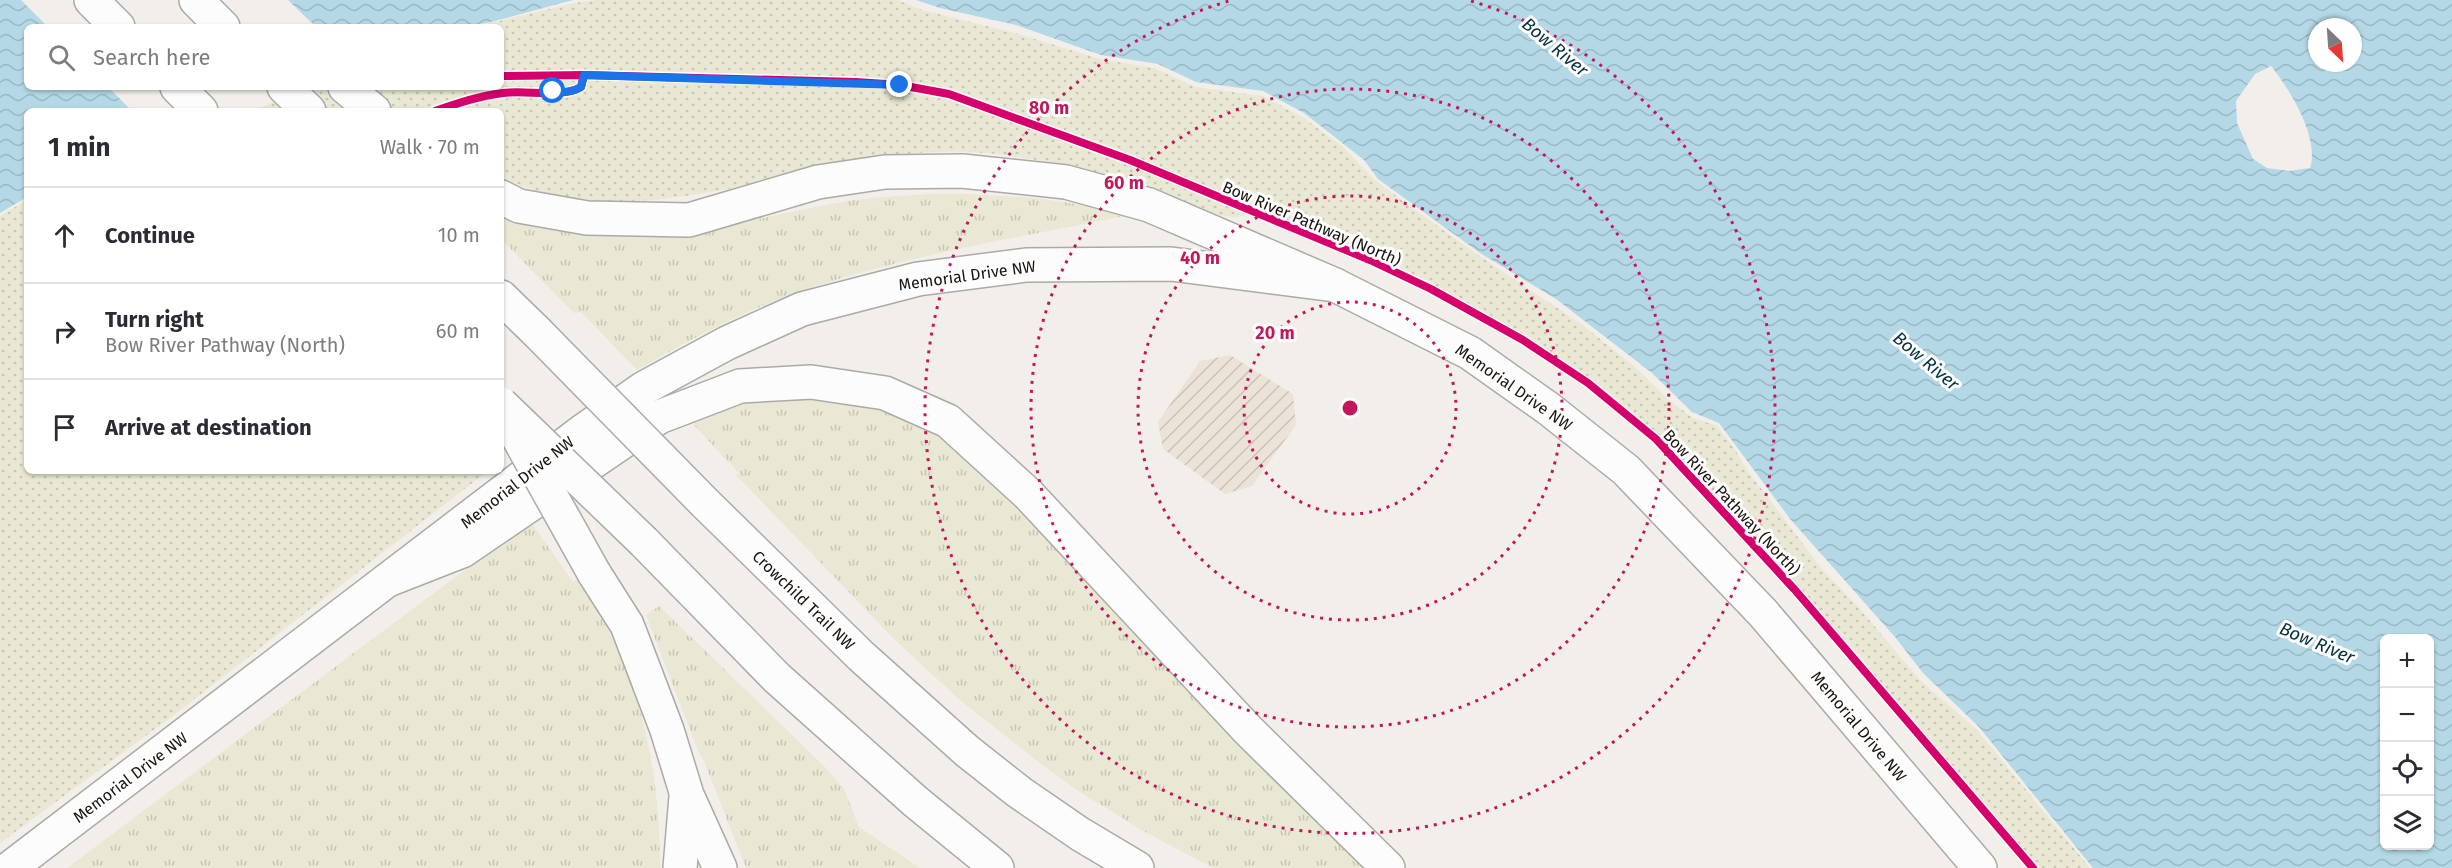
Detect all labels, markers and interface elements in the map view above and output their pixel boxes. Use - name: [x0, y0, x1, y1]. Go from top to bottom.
- water label: Bow River: [1518, 13, 1593, 82]
- north arrow: [2308, 18, 2362, 72]
- search box: [24, 24, 504, 90]
- icon: search: [45, 41, 78, 74]
- text: Search here: [93, 44, 211, 71]
- route end: [886, 71, 912, 97]
- route start: [539, 77, 565, 103]
- text: 80 m: [1029, 97, 1069, 119]
- text: 1 min: [48, 132, 111, 163]
- text: Walk · 70 m: [380, 135, 480, 159]
- text: 60 m: [1104, 172, 1144, 194]
- street label: Bow River Pathway (North): [1220, 177, 1404, 270]
- icon: ahead: [48, 219, 81, 252]
- text: Continue: [105, 222, 195, 249]
- text: 10 m: [438, 223, 480, 247]
- text: 40 m: [1180, 247, 1220, 269]
- street label: Memorial Drive NW: [897, 256, 1037, 295]
- text: Turn right: [105, 306, 204, 333]
- icon: right: [48, 315, 81, 348]
- text: 60 m: [436, 319, 480, 343]
- text: 20 m: [1255, 322, 1295, 344]
- water label: Bow River: [1889, 327, 1964, 396]
- text: Bow River Pathway (North): [105, 333, 345, 357]
- street label: Memorial Drive NW: [1452, 340, 1576, 435]
- centre of rings: [1340, 398, 1360, 418]
- icon: arrive: [48, 411, 81, 444]
- text: Arrive at destination: [105, 414, 312, 441]
- street label: Bow River Pathway (North): [1659, 426, 1804, 579]
- street label: Memorial Drive NW: [457, 432, 578, 532]
- street label: Crowchild Trail NW: [749, 547, 859, 654]
- water label: Bow River: [2276, 617, 2359, 669]
- map controls: [2380, 634, 2434, 850]
- button: +: [2380, 634, 2434, 688]
- street label: Memorial Drive NW: [1807, 667, 1910, 785]
- button: −: [2380, 688, 2434, 742]
- street label: Memorial Drive NW: [69, 728, 191, 827]
- button: locate: [2380, 742, 2434, 796]
- button: layers: [2380, 796, 2434, 850]

